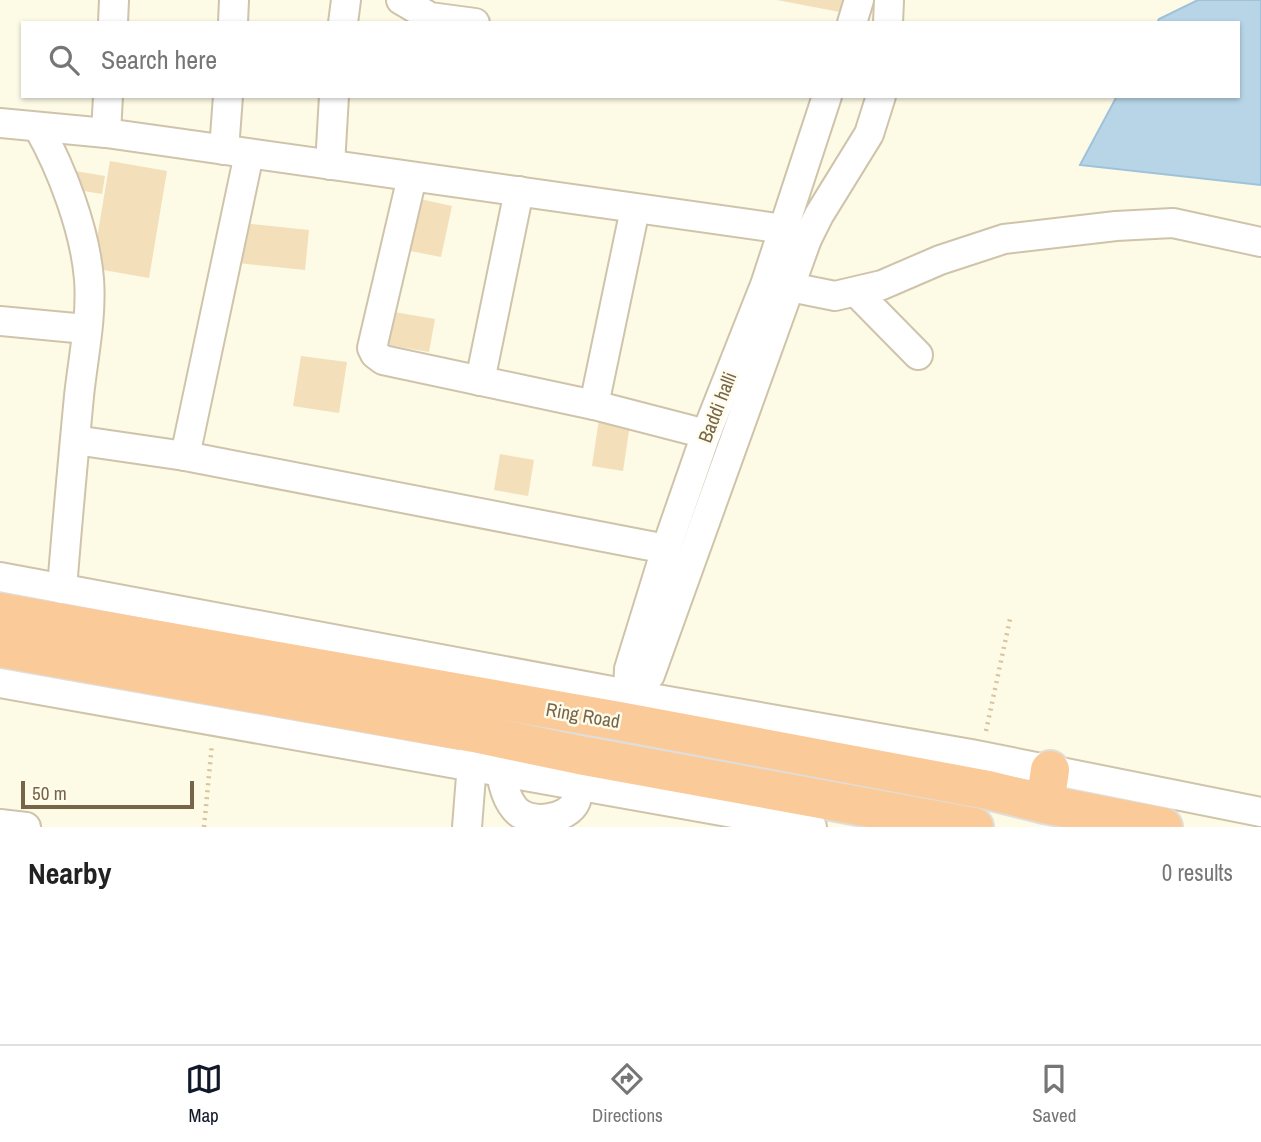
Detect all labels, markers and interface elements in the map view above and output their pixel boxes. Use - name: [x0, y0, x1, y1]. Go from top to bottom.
- search box: [21, 21, 1240, 98]
- icon: search: [45, 41, 83, 79]
- text: Search here: [101, 42, 217, 77]
- street label: Baddi halli: [692, 368, 742, 446]
- street label: Ring Road: [544, 696, 622, 734]
- scale bar: [21, 778, 194, 810]
- text: 50 m: [32, 780, 67, 806]
- text: Nearby: [28, 853, 111, 893]
- text: 0 results: [1162, 857, 1233, 888]
- tab: Map: [185, 1060, 223, 1128]
- tab: Directions: [592, 1060, 663, 1128]
- tab: Saved: [1032, 1060, 1076, 1128]

